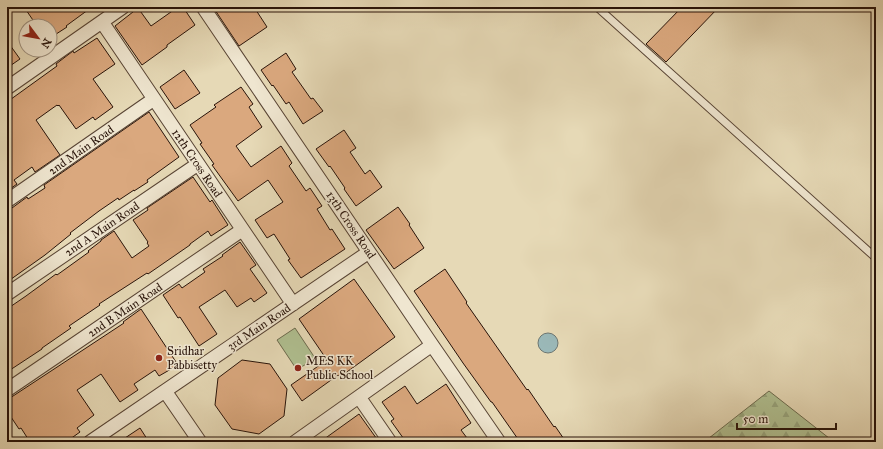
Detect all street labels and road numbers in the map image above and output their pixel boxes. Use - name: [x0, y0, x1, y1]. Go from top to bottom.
- street label: 2nd Main Road: [46, 122, 116, 178]
- street label: 12th Cross Road: [169, 126, 225, 200]
- street label: 13th Cross Road: [323, 188, 379, 262]
- street label: 2nd A Main Road: [62, 199, 142, 259]
- street label: 2nd B Main Road: [85, 280, 165, 340]
- street label: 3rd Main Road: [225, 301, 293, 353]

